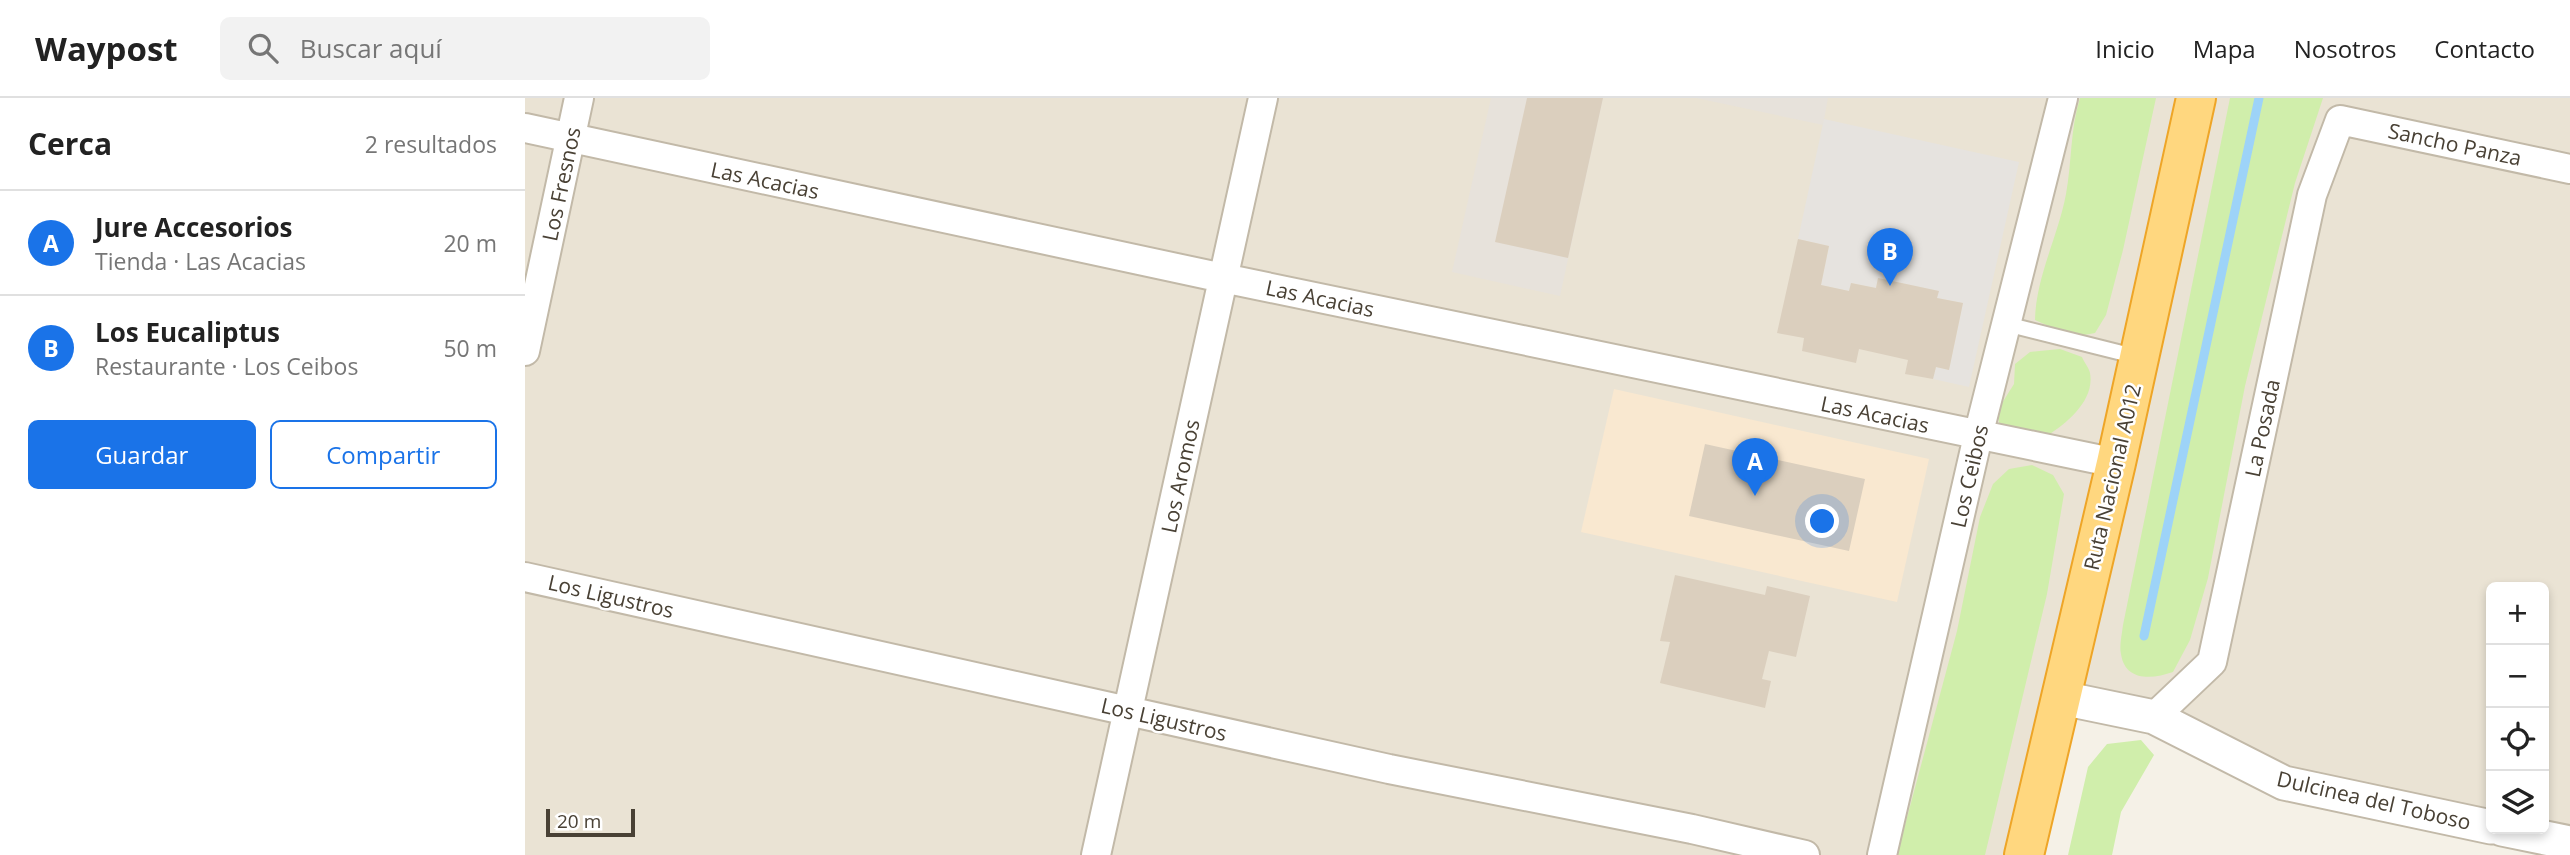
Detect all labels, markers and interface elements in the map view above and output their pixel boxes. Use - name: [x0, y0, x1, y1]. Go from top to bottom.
- search box: [220, 17, 710, 80]
- text: Waypost: [35, 26, 178, 71]
- icon: search: [244, 29, 282, 67]
- text: Buscar aquí: [300, 30, 442, 66]
- text: Inicio: [2095, 32, 2155, 65]
- text: Mapa: [2193, 32, 2256, 65]
- text: Nosotros: [2294, 32, 2396, 65]
- text: Contacto: [2434, 32, 2535, 65]
- street label: Sancho Panza: [2386, 116, 2524, 172]
- text: Cerca: [28, 123, 112, 164]
- street label: Los Fresnos: [535, 124, 587, 244]
- text: 2 resultados: [365, 128, 497, 160]
- street label: Las Acacias: [708, 155, 822, 205]
- text: Jure Accesorios: [95, 209, 292, 245]
- text: A: [43, 227, 59, 259]
- text: 20 m: [443, 227, 497, 259]
- pin: B: [1867, 228, 1913, 286]
- text: Tienda · Las Acacias: [95, 245, 306, 277]
- street label: Las Acacias: [1263, 273, 1377, 323]
- text: Los Eucaliptus: [95, 314, 280, 350]
- text: B: [43, 332, 59, 364]
- text: 50 m: [443, 332, 497, 364]
- text: Restaurante · Los Ceibos: [95, 350, 358, 382]
- street label: La Posada: [2238, 376, 2286, 480]
- street label: Ruta Nacional A012: [2077, 381, 2147, 573]
- street label: Las Acacias: [1818, 389, 1932, 439]
- street label: Los Aromos: [1154, 417, 1206, 535]
- button: Guardar: [28, 420, 256, 489]
- button: Compartir: [270, 420, 497, 489]
- street label: Los Ceibos: [1944, 422, 1994, 530]
- pin: A: [1732, 438, 1778, 496]
- your location: [1805, 504, 1839, 538]
- street label: Los Ligustros: [545, 568, 677, 624]
- map controls: [2486, 582, 2549, 834]
- button: +: [2486, 582, 2549, 645]
- button: −: [2486, 645, 2549, 708]
- street label: Los Ligustros: [1098, 691, 1230, 747]
- button: locate: [2486, 708, 2549, 771]
- street label: Dulcinea del Toboso: [2274, 764, 2474, 836]
- button: layers: [2486, 771, 2549, 834]
- scale bar: [546, 806, 635, 838]
- text: 20 m: [557, 808, 601, 834]

